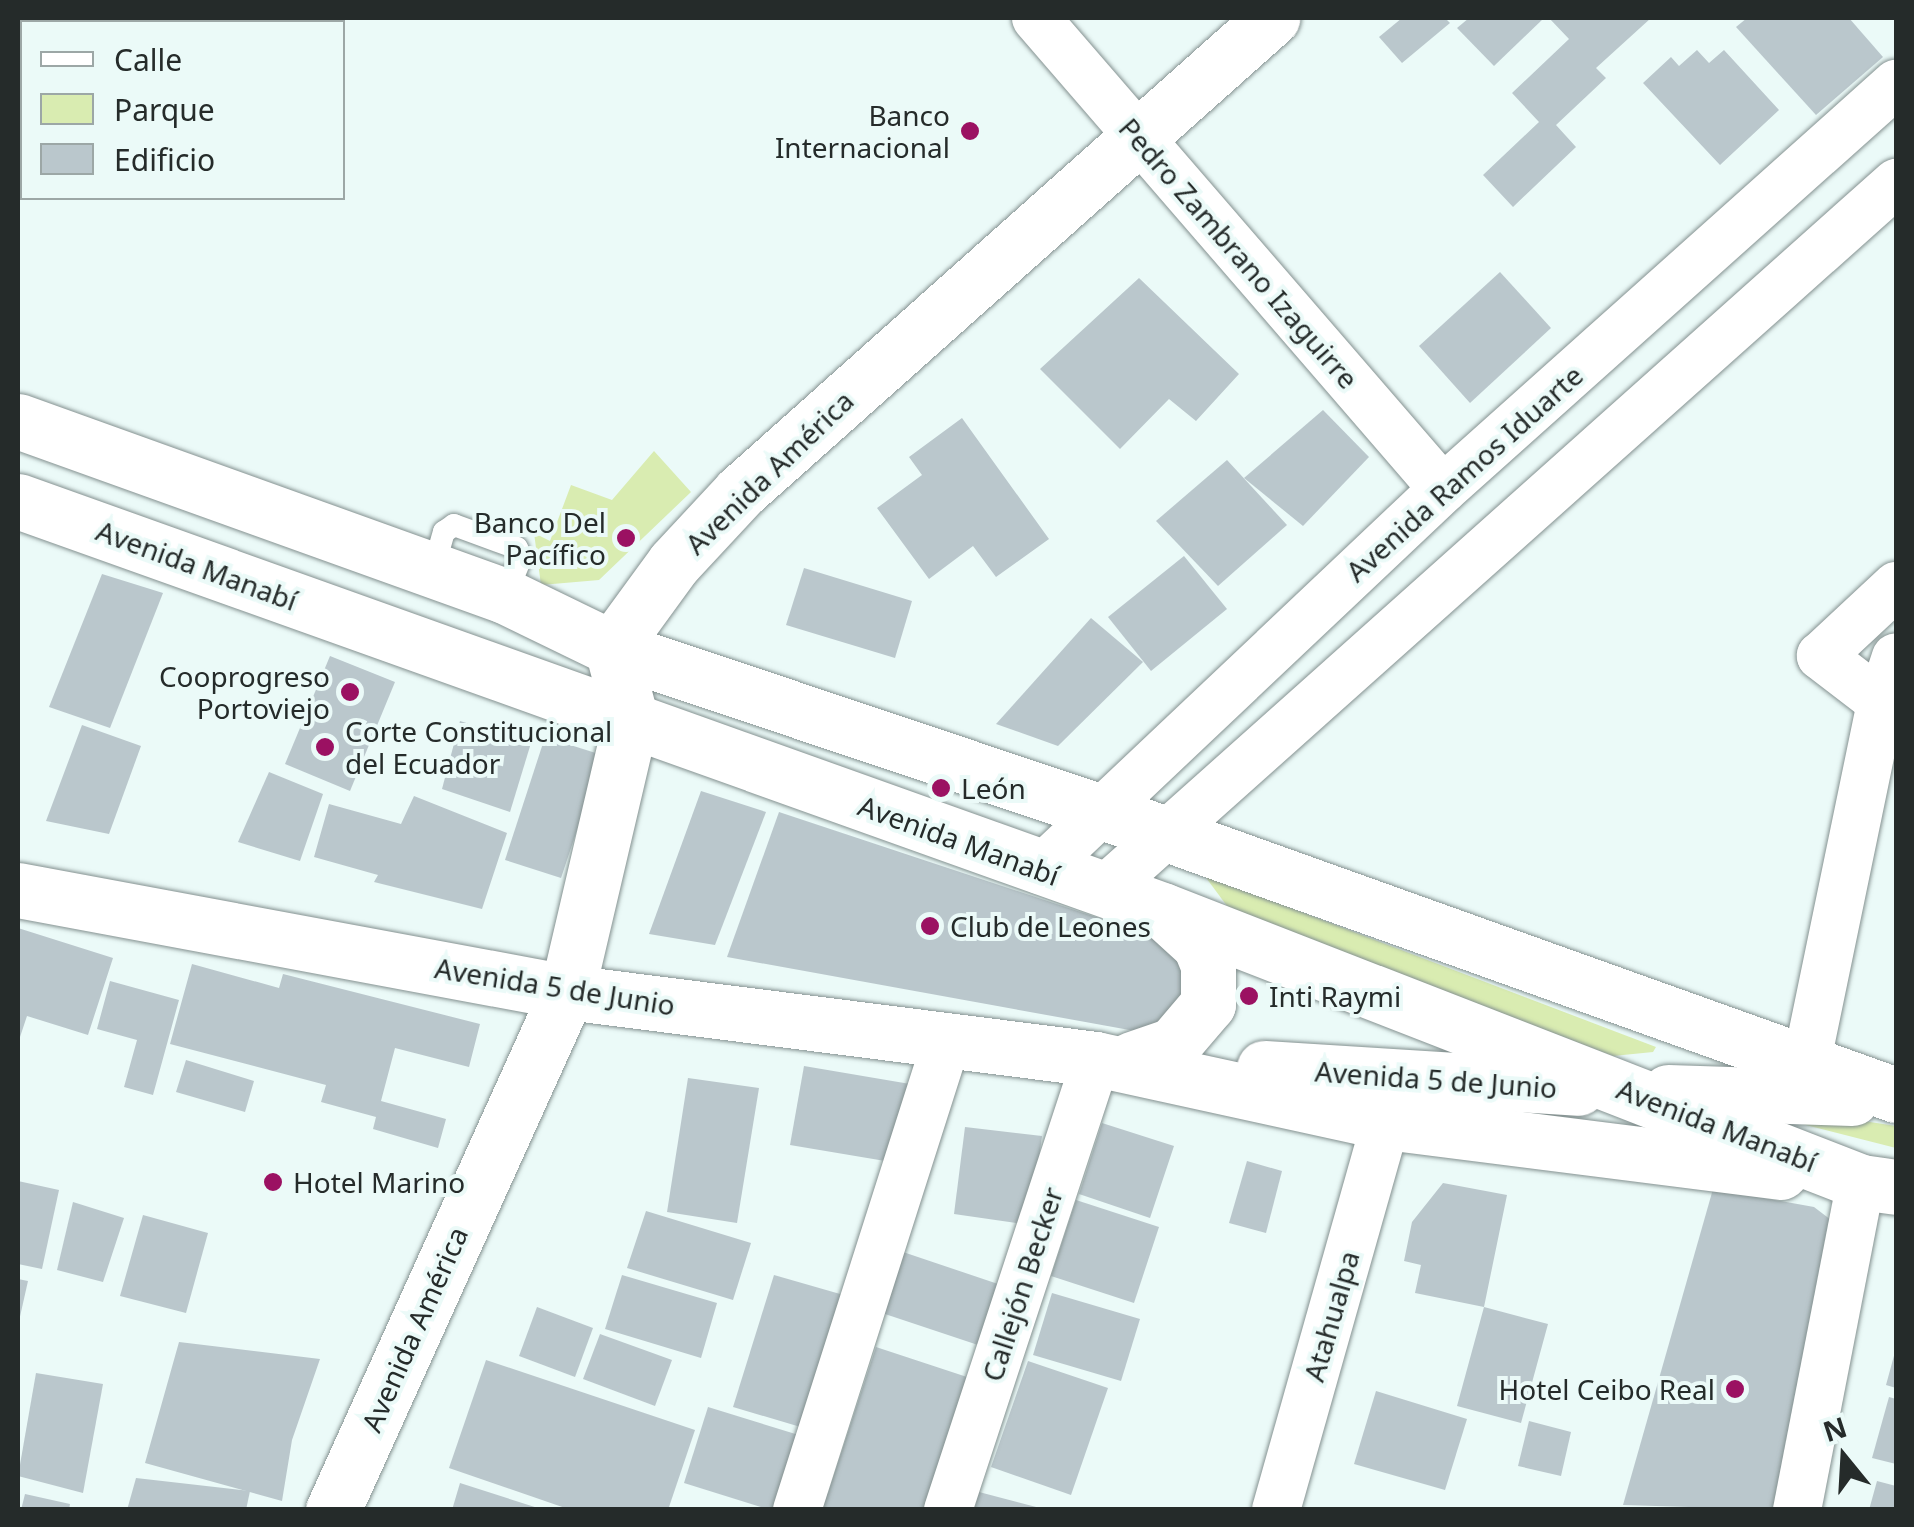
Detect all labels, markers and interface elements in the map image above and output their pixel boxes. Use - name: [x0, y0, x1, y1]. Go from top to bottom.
- legend: [20, 20, 345, 200]
- text: Calle: [114, 39, 182, 80]
- text: Parque: [114, 89, 215, 130]
- place label: Banco Internacional: [775, 98, 950, 164]
- street label: Pedro Zambrano Izaguirre: [1112, 111, 1366, 395]
- marker: Banco Internacional: [959, 120, 981, 142]
- text: Edificio: [114, 139, 215, 180]
- street label: Avenida Ramos Iduarte: [1339, 358, 1589, 588]
- street label: Avenida América: [678, 383, 860, 561]
- place label: Banco Del Pacífico: [474, 505, 606, 571]
- street label: Avenida Manabí: [92, 513, 302, 617]
- marker: Banco Del Pacífico: [615, 527, 637, 549]
- place label: Cooprogreso Portoviejo: [159, 659, 330, 725]
- marker: Cooprogreso Portoviejo: [339, 681, 361, 703]
- place label: Corte Constitucional del Ecuador: [345, 714, 612, 780]
- marker: Corte Constitucional del Ecuador: [314, 736, 336, 758]
- place label: León: [961, 771, 1026, 805]
- marker: León: [930, 777, 952, 799]
- street label: Avenida Manabí: [854, 788, 1064, 892]
- place label: Club de Leones: [950, 909, 1151, 943]
- marker: Club de Leones: [919, 915, 941, 937]
- street label: Avenida 5 de Junio: [433, 950, 677, 1022]
- place label: Inti Raymi: [1269, 979, 1401, 1013]
- marker: Inti Raymi: [1238, 985, 1260, 1007]
- street label: Avenida 5 de Junio: [1314, 1054, 1558, 1104]
- street label: Avenida Manabí: [1612, 1071, 1822, 1179]
- place label: Hotel Marino: [293, 1165, 465, 1199]
- marker: Hotel Marino: [262, 1171, 284, 1193]
- street label: Callejón Becker: [975, 1183, 1069, 1385]
- street label: Avenida América: [354, 1221, 474, 1437]
- street label: Atahualpa: [1296, 1247, 1366, 1385]
- place label: Hotel Ceibo Real: [1499, 1372, 1715, 1406]
- marker: Hotel Ceibo Real: [1724, 1378, 1746, 1400]
- north arrow: [1794, 1407, 1894, 1507]
- text: N: [1818, 1407, 1851, 1450]

